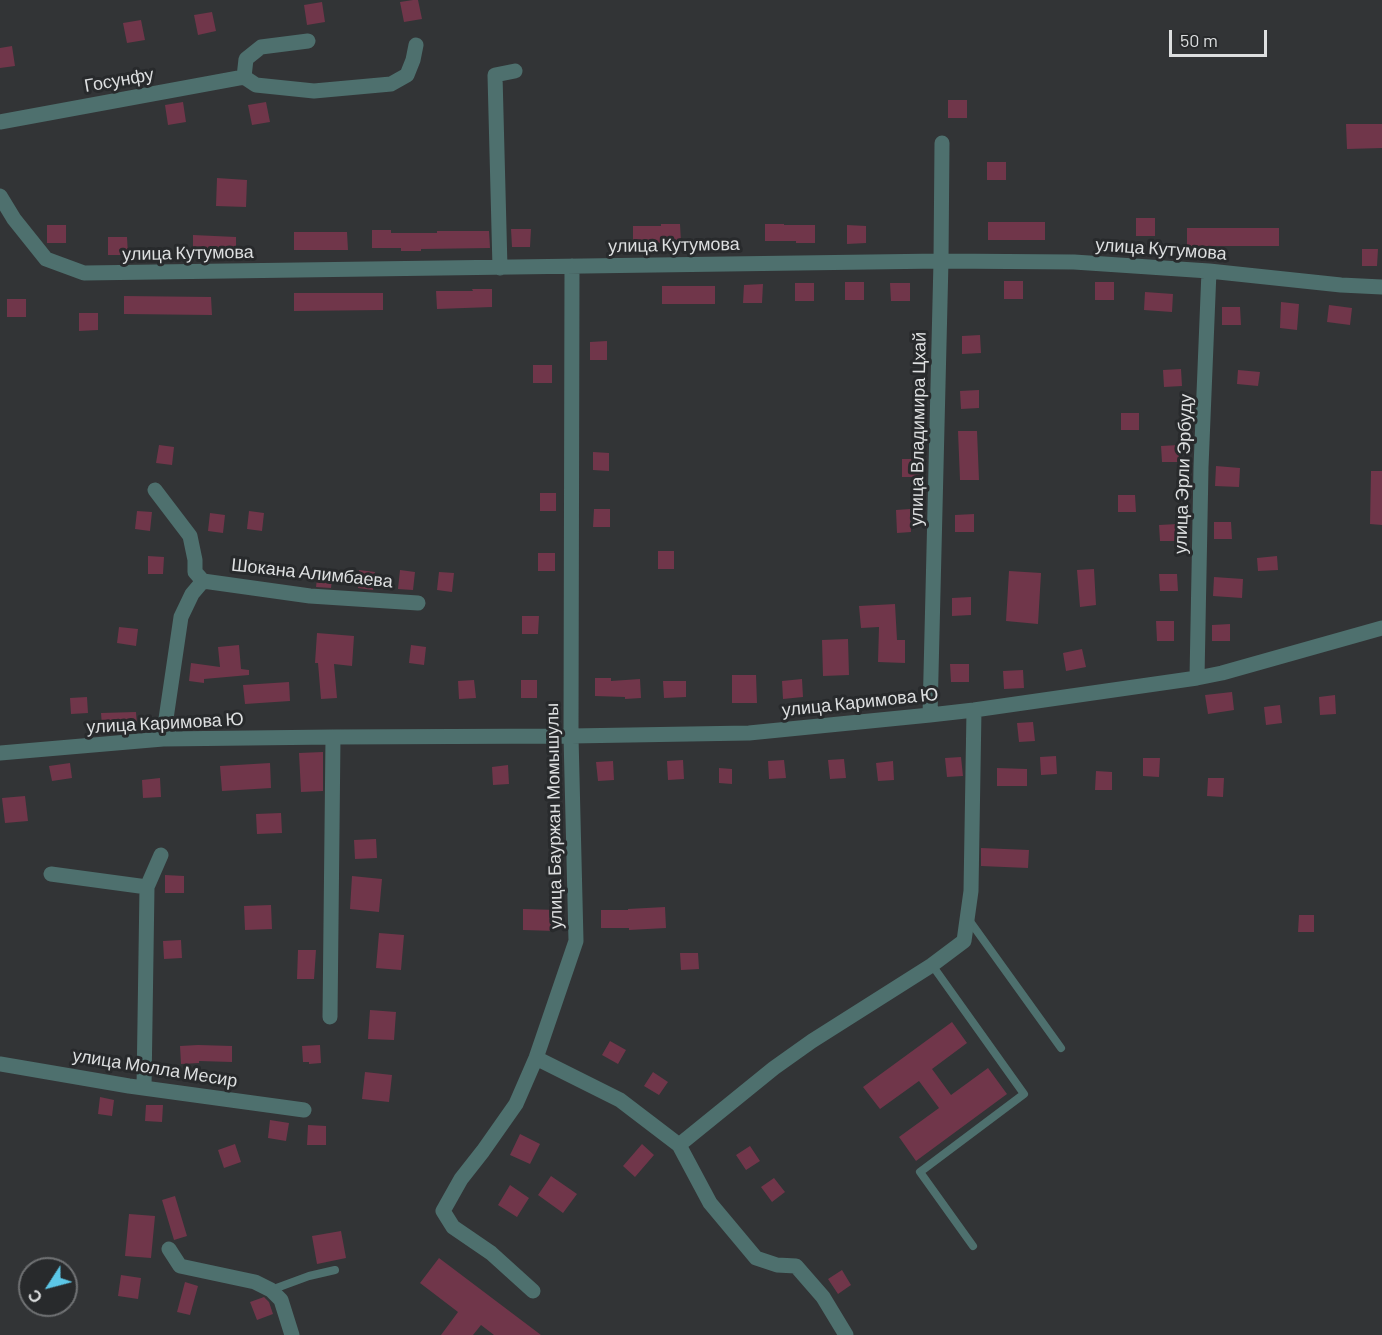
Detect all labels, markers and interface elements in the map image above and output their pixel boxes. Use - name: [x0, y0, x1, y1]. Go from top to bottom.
- scale bar: [1172, 18, 1270, 56]
- text: 50 m: [1180, 29, 1218, 51]
- street label: Госунфу: [83, 63, 155, 97]
- street label: улица Кутумова: [608, 233, 740, 257]
- street label: улица Кутумова: [1095, 234, 1227, 264]
- street label: улица Кутумова: [122, 241, 254, 265]
- street label: улица Владимира Цхай: [906, 332, 930, 526]
- street label: улица Эрли Эрбуду: [1169, 394, 1197, 554]
- street label: Шокана Алимбаева: [230, 554, 394, 592]
- street label: улица Каримова Ю: [781, 683, 939, 721]
- street label: улица Бауржан Момышулы: [541, 703, 567, 929]
- street label: улица Каримова Ю: [86, 708, 244, 738]
- street label: улица Молла Месир: [71, 1044, 239, 1092]
- north arrow: [18, 1257, 78, 1317]
- text: С: [24, 1286, 46, 1307]

